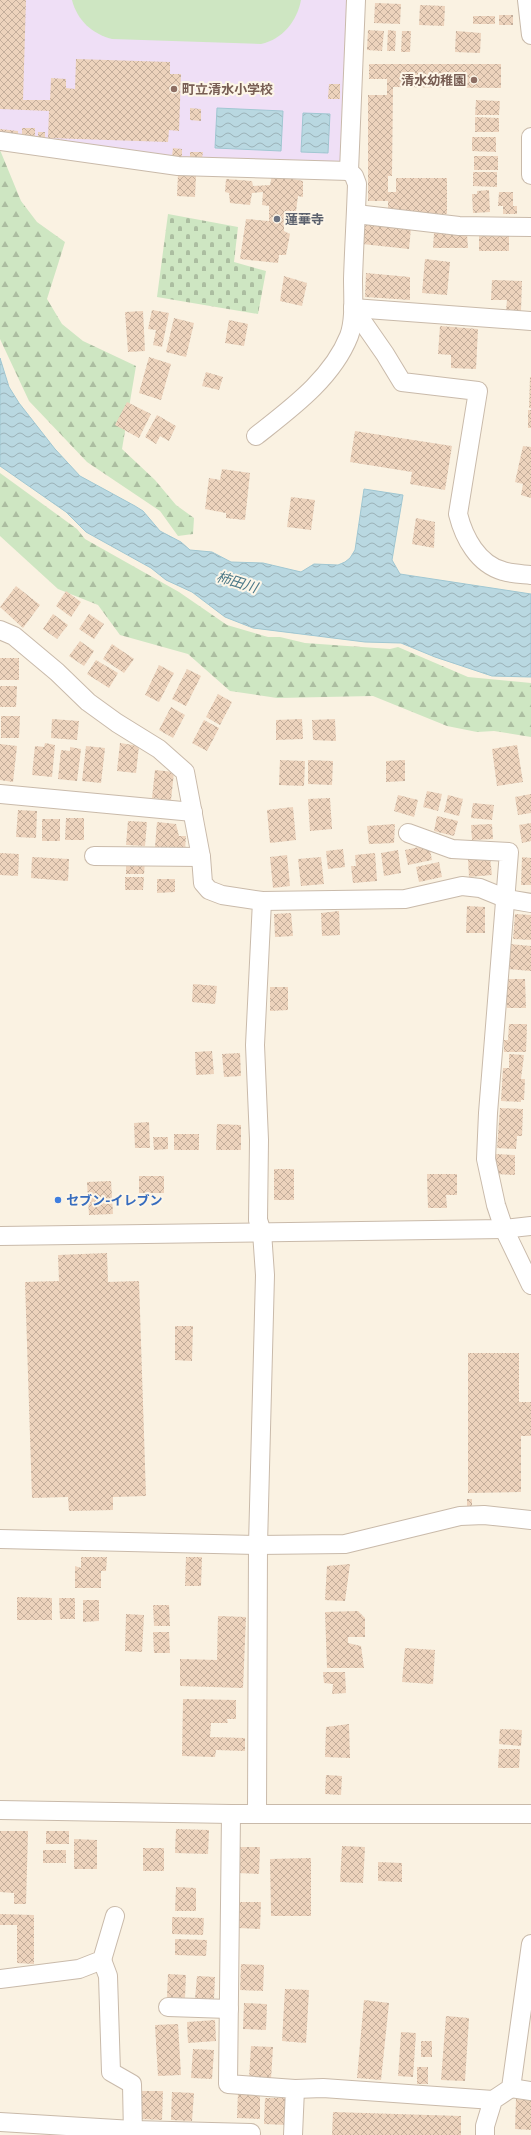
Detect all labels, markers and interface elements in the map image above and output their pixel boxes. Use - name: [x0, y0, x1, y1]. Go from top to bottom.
- place label: 清水幼稚園: [401, 72, 466, 89]
- marker: 清水幼稚園: [469, 75, 479, 85]
- place label: 町立清水小学校: [182, 81, 273, 98]
- marker: 町立清水小学校: [169, 84, 179, 94]
- place label: 蓮華寺: [285, 211, 324, 228]
- marker: 蓮華寺: [272, 214, 282, 224]
- water label: 柿田川: [214, 567, 262, 597]
- place label: セブン-イレブン: [66, 1192, 163, 1209]
- marker: セブン-イレブン: [53, 1195, 63, 1205]

